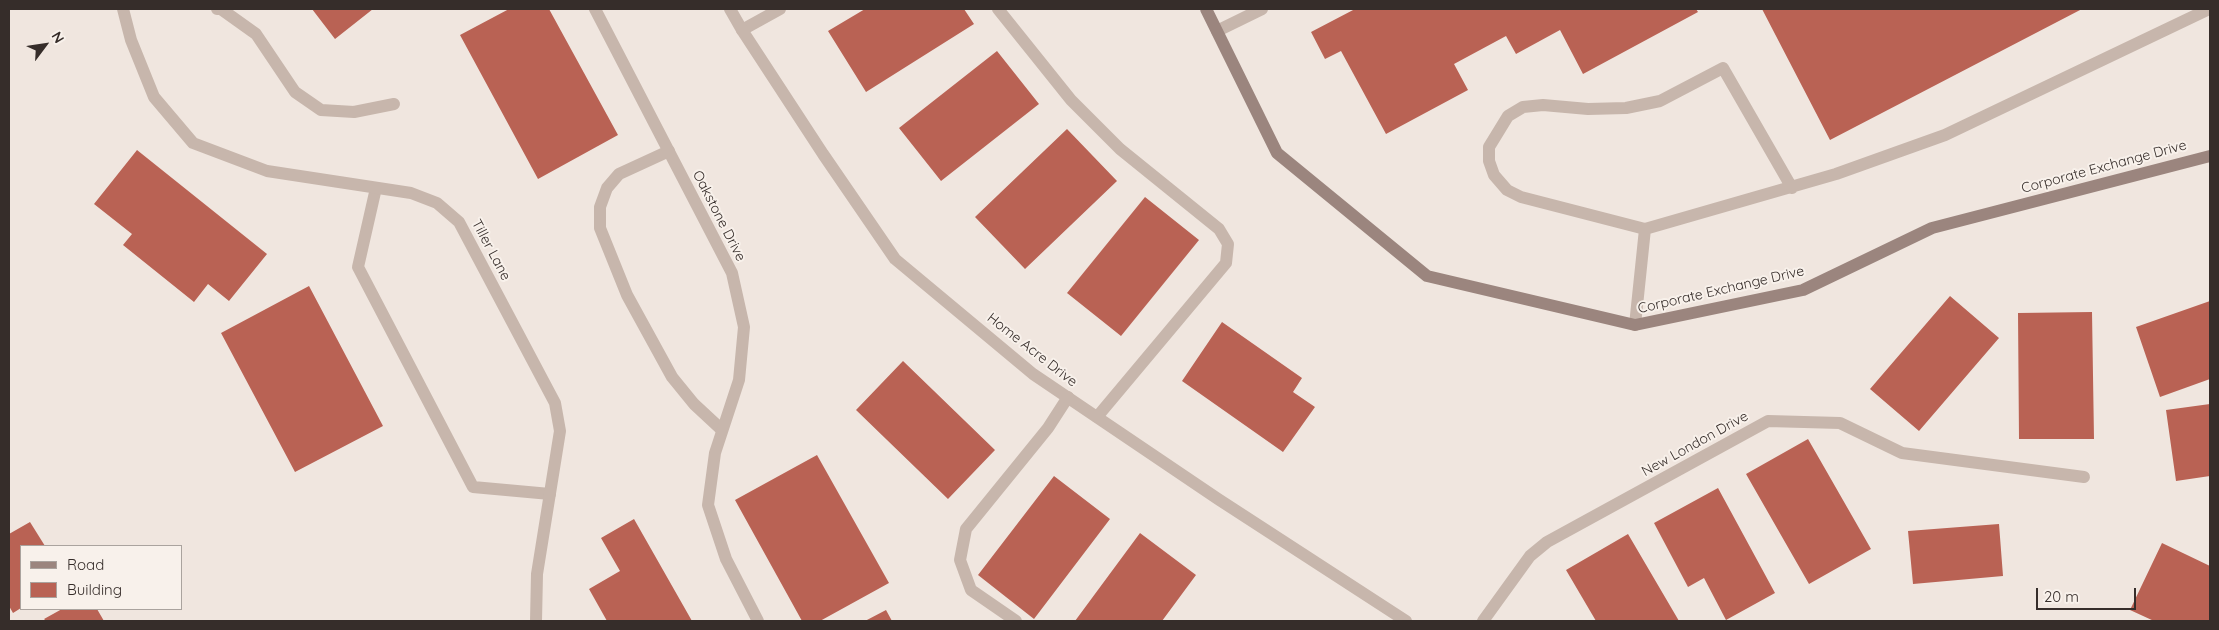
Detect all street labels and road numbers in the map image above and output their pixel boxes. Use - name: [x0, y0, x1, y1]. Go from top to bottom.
- street label: Corporate Exchange Drive: [2020, 137, 2188, 197]
- street label: Oakstone Drive: [689, 168, 749, 264]
- street label: Tiller Lane: [468, 217, 514, 283]
- street label: Corporate Exchange Drive: [1636, 263, 1806, 317]
- street label: Home Acre Drive: [984, 310, 1080, 390]
- street label: New London Drive: [1639, 408, 1751, 480]

